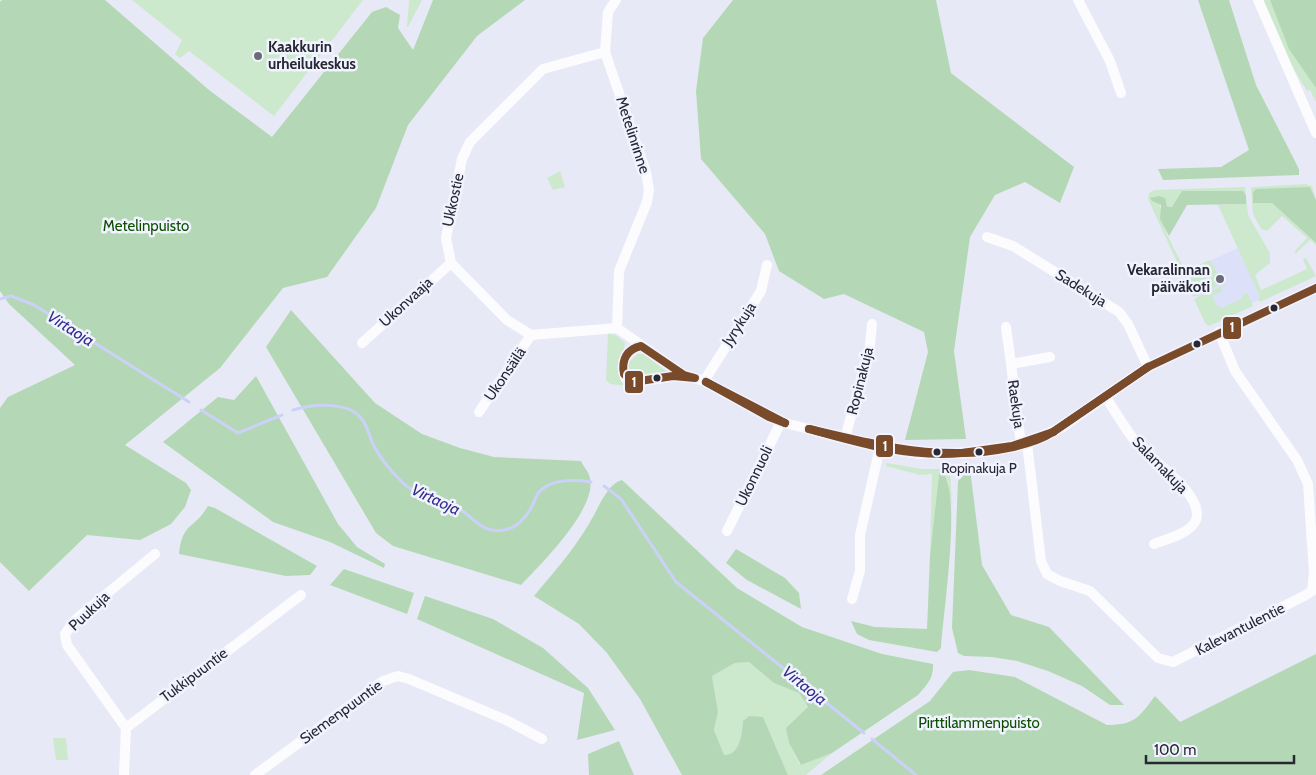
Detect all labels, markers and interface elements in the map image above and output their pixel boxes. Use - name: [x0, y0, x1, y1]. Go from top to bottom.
- place label: Kaakkurin urheilukeskus: [268, 38, 356, 73]
- marker: Kaakkurin urheilukeskus: [252, 50, 264, 62]
- street label: Metelinrinne: [612, 94, 654, 176]
- street label: Ukkostie: [439, 171, 468, 228]
- park label: Metelinpuisto: [103, 217, 189, 235]
- place label: Vekaralinnan päiväkoti: [1127, 261, 1210, 296]
- street label: Sadekuja: [1052, 265, 1111, 311]
- street label: Ukonvaaja: [376, 273, 437, 331]
- marker: Vekaralinnan päiväkoti: [1214, 273, 1226, 285]
- street label: Jyrykuja: [718, 298, 760, 350]
- unlabelled marker: [1269, 303, 1279, 313]
- water label: Virtaoja: [44, 307, 98, 350]
- line badge: 1: [1222, 316, 1242, 340]
- text: 1: [1229, 318, 1235, 336]
- unlabelled marker: [1192, 339, 1202, 349]
- street label: Ukonsäilä: [480, 343, 530, 404]
- street label: Ropinakuja: [843, 345, 877, 417]
- line badge: 1: [624, 370, 644, 394]
- text: 1: [631, 373, 637, 391]
- unlabelled marker: [652, 373, 662, 383]
- street label: Raekuja: [1004, 379, 1028, 430]
- street label: Salamakuja: [1129, 433, 1192, 498]
- line badge: 1: [875, 434, 894, 458]
- text: 1: [882, 437, 888, 455]
- street label: Ukonnuoli: [732, 443, 776, 509]
- unlabelled marker: [932, 447, 942, 457]
- marker: Ropinakuja P: [974, 447, 984, 457]
- place label: Ropinakuja P: [941, 459, 1017, 477]
- water label: Virtaoja: [408, 480, 463, 519]
- street label: Puukuja: [65, 587, 114, 634]
- street label: Kalevantulentie: [1192, 599, 1288, 659]
- street label: Tukkipuuntie: [157, 644, 231, 706]
- water label: Virtaoja: [779, 662, 831, 709]
- street label: Siemenpuuntie: [296, 676, 386, 748]
- park label: Pirttilammenpuisto: [918, 714, 1040, 732]
- scale bar: [1146, 732, 1294, 764]
- text: 100 m: [1154, 741, 1196, 759]

